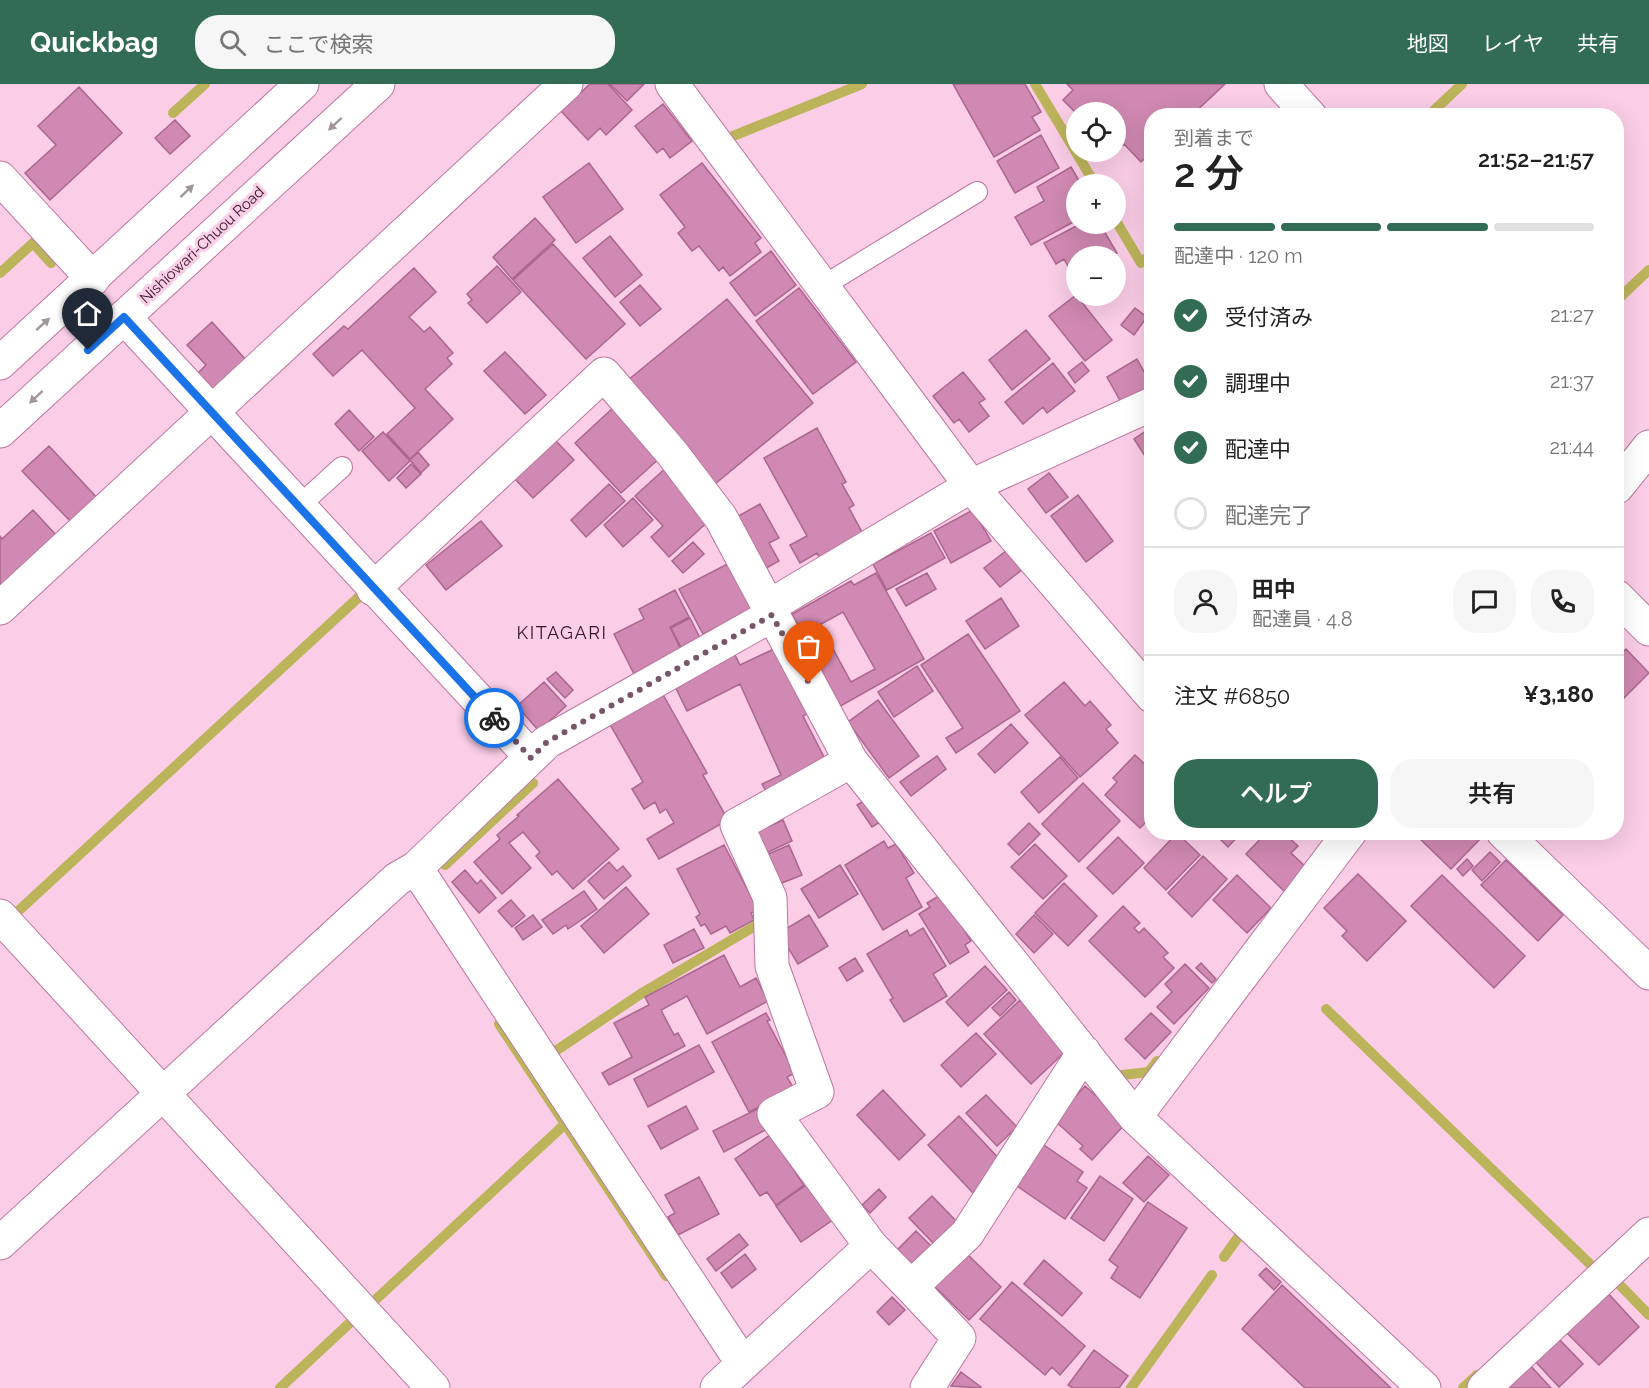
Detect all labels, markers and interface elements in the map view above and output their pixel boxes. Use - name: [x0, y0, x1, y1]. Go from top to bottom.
- search box: [195, 15, 615, 69]
- text: Quickbag: [30, 26, 159, 59]
- icon: search: [216, 26, 249, 59]
- text: ここで検索: [264, 31, 374, 57]
- text: 地図: [1407, 31, 1449, 56]
- text: レイヤ: [1482, 31, 1544, 56]
- text: 共有: [1577, 31, 1619, 56]
- map controls: [1066, 102, 1126, 306]
- button: locate: [1066, 102, 1126, 162]
- one-way arrow: [328, 116, 342, 130]
- text: 到着まで: [1174, 126, 1254, 150]
- text: 21:52–21:57: [1478, 146, 1594, 172]
- text: 2 分: [1174, 150, 1244, 196]
- button: +: [1066, 174, 1126, 234]
- street label: Nishiowari-Chuou Road: [136, 183, 268, 307]
- one-way arrow: [179, 184, 194, 198]
- text: 配達中 · 120 m: [1174, 244, 1303, 268]
- button: −: [1066, 246, 1126, 306]
- pin: [62, 288, 113, 350]
- icon: home: [71, 297, 104, 330]
- icon: check: [1174, 299, 1207, 332]
- text: 21:27: [1550, 303, 1594, 327]
- text: 受付済み: [1225, 304, 1313, 330]
- one-way arrow: [36, 317, 50, 331]
- icon: check: [1174, 365, 1207, 398]
- text: 21:37: [1550, 369, 1594, 393]
- text: 調理中: [1225, 370, 1291, 396]
- one-way arrow: [29, 390, 44, 403]
- icon: check: [1174, 431, 1207, 464]
- text: 21:44: [1549, 435, 1594, 459]
- text: 配達中: [1225, 436, 1291, 462]
- text: 配達完了: [1225, 502, 1313, 528]
- button: person: [1174, 570, 1237, 633]
- button: chat: [1453, 570, 1516, 633]
- button: phone: [1531, 570, 1594, 633]
- text: 田中: [1252, 576, 1296, 602]
- text: 配達員 · 4.8: [1252, 607, 1353, 631]
- pin: [783, 621, 834, 683]
- district label: KITAGARI: [517, 622, 607, 643]
- icon: bag: [792, 630, 825, 663]
- text: ¥3,180: [1523, 681, 1594, 707]
- text: 注文 #6850: [1174, 683, 1290, 709]
- courier: [464, 688, 524, 748]
- icon: bike: [478, 702, 511, 735]
- button: ヘルプ: [1174, 759, 1378, 828]
- button: 共有: [1390, 759, 1594, 828]

